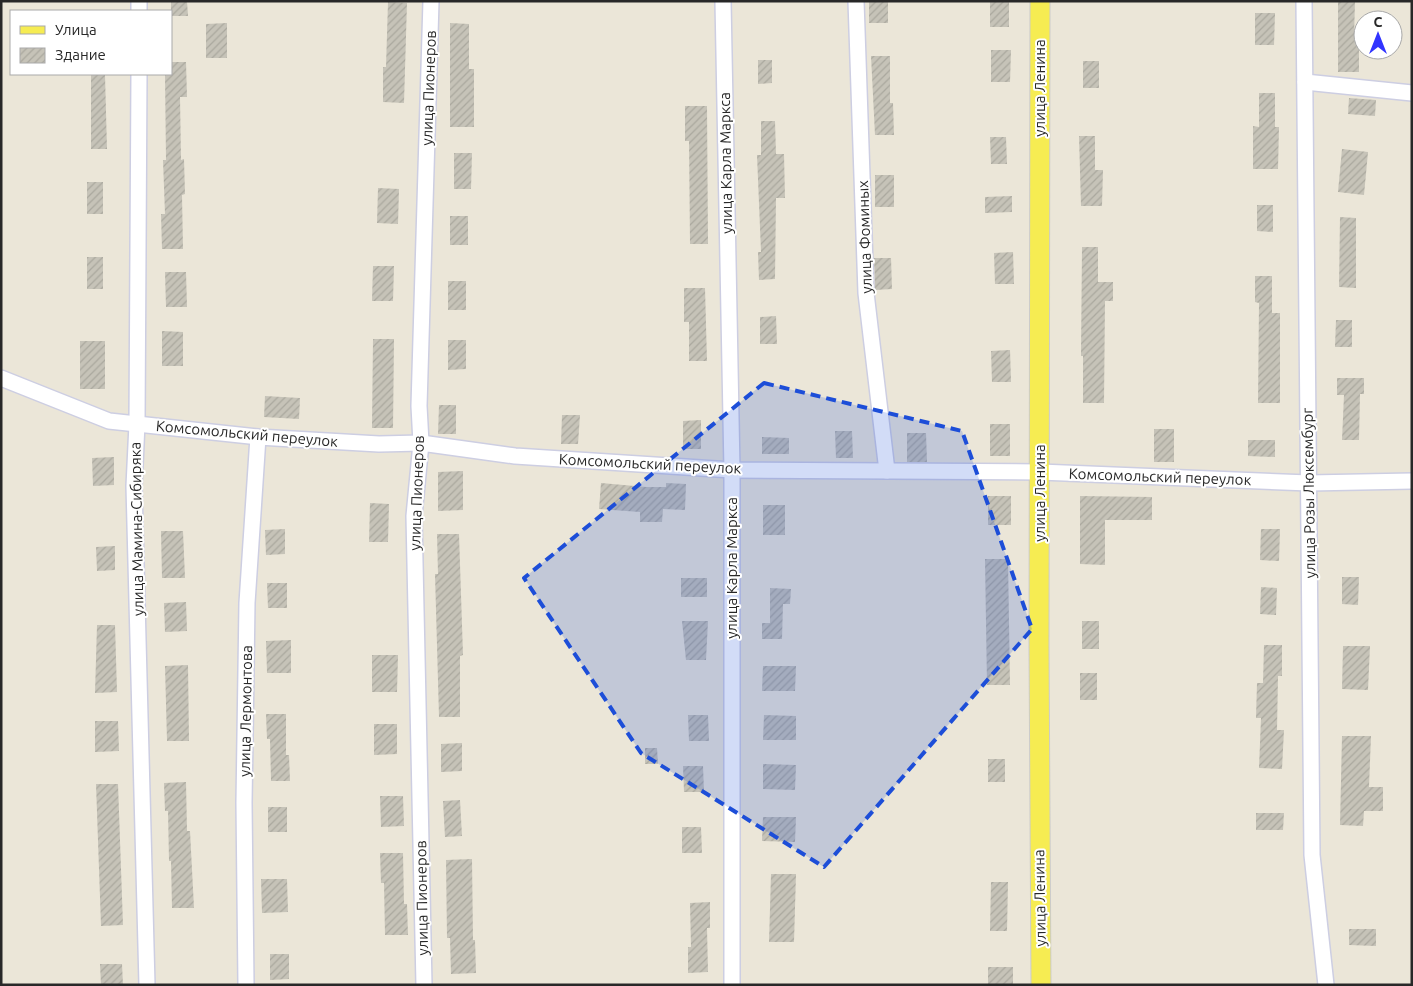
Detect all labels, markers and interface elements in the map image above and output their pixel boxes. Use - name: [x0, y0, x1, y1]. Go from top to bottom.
- legend: [10, 10, 172, 75]
- north arrow: [1353, 10, 1403, 60]
- text: С: [1374, 14, 1383, 30]
- text: Улица: [55, 21, 97, 38]
- street label: улица Пионеров: [418, 30, 439, 146]
- street label: улица Ленина: [1031, 39, 1048, 137]
- text: Здание: [55, 46, 106, 63]
- street label: улица Карла Маркса: [716, 92, 735, 234]
- street label: улица Фоминых: [854, 180, 875, 294]
- street label: улица Розы Люксембург: [1299, 408, 1318, 578]
- street label: Комсомольский переулок: [155, 417, 339, 450]
- street label: улица Пионеров: [406, 435, 427, 551]
- street label: улица Мамина-Сибиряка: [126, 442, 147, 616]
- street label: улица Ленина: [1031, 444, 1048, 542]
- street label: Комсомольский переулок: [558, 450, 742, 477]
- street label: Комсомольский переулок: [1068, 465, 1252, 488]
- street label: улица Карла Маркса: [723, 497, 740, 639]
- street label: улица Лермонтова: [236, 645, 255, 777]
- street label: улица Пионеров: [412, 840, 431, 956]
- street label: улица Ленина: [1030, 849, 1049, 947]

